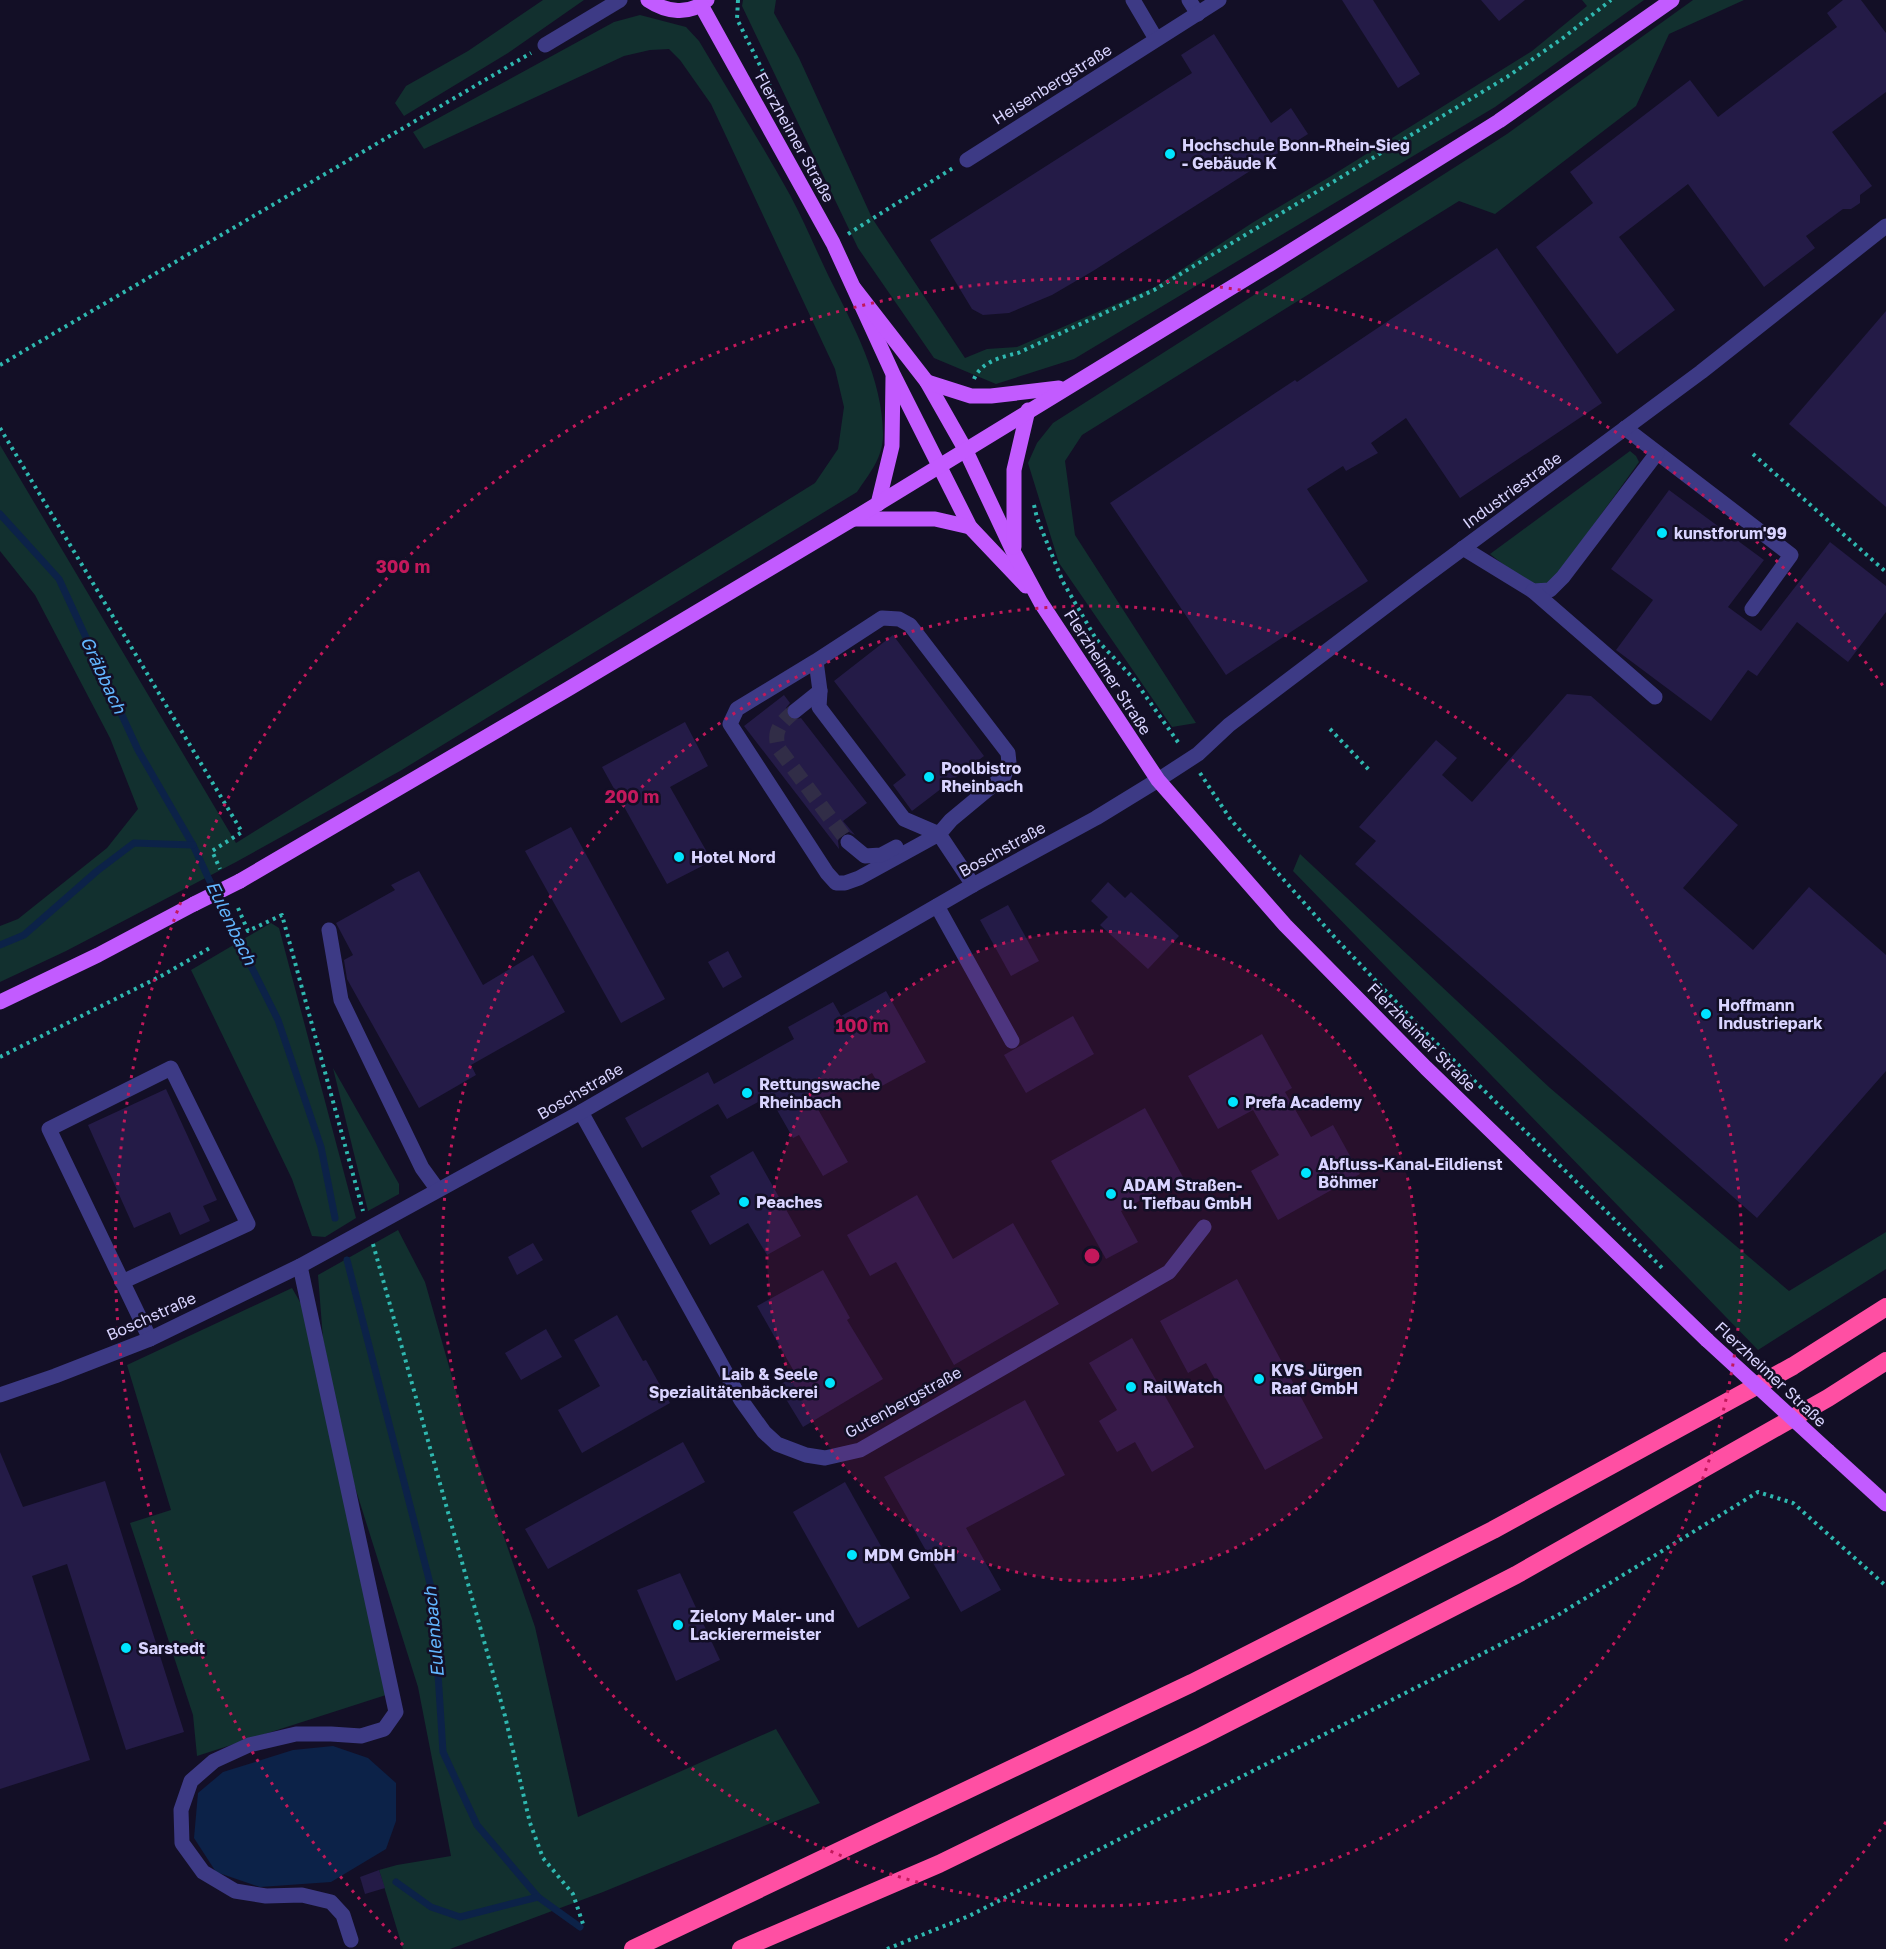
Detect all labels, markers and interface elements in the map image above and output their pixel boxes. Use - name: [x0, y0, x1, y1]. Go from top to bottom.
- street label: Heisenbergstraße: [989, 39, 1115, 129]
- street label: Flerzheimer Straße: [751, 69, 839, 205]
- place label: Hochschule Bonn-Rhein-Sieg - Gebäude K: [1182, 135, 1410, 173]
- marker: Hochschule Bonn-Rhein-Sieg - Gebäude K: [1163, 147, 1177, 161]
- street label: Industriestraße: [1459, 447, 1565, 533]
- place label: kunstforum'99: [1674, 523, 1787, 543]
- marker: kunstforum'99: [1655, 526, 1669, 540]
- text: 300 m: [376, 555, 430, 577]
- street label: Flerzheimer Straße: [1060, 606, 1156, 738]
- water label: Gräbbach: [76, 632, 132, 718]
- place label: Poolbistro Rheinbach: [941, 758, 1023, 796]
- marker: Poolbistro Rheinbach: [922, 770, 936, 784]
- text: 200 m: [605, 785, 659, 807]
- street label: Boschstraße: [955, 817, 1049, 881]
- place label: Hotel Nord: [691, 847, 776, 867]
- marker: Hotel Nord: [672, 850, 686, 864]
- water label: Eulenbach: [202, 877, 262, 969]
- street label: Flerzheimer Straße: [1364, 979, 1480, 1095]
- place label: Hoffmann Industriepark: [1718, 995, 1823, 1033]
- marker: Hoffmann Industriepark: [1699, 1007, 1713, 1021]
- text: 100 m: [836, 1014, 888, 1036]
- street label: Boschstraße: [533, 1058, 627, 1124]
- place label: Rettungswache Rheinbach: [759, 1074, 880, 1112]
- marker: Rettungswache Rheinbach: [740, 1086, 754, 1100]
- place label: Prefa Academy: [1245, 1092, 1363, 1112]
- marker: Prefa Academy: [1226, 1095, 1240, 1109]
- place label: Abfluss-Kanal-Eildienst Böhmer: [1318, 1154, 1503, 1192]
- marker: Abfluss-Kanal-Eildienst Böhmer: [1299, 1166, 1313, 1180]
- place label: ADAM Straßen- u. Tiefbau GmbH: [1123, 1175, 1252, 1213]
- marker: ADAM Straßen- u. Tiefbau GmbH: [1104, 1187, 1118, 1201]
- place label: Peaches: [756, 1192, 823, 1212]
- marker: Peaches: [737, 1195, 751, 1209]
- centre of rings: [1082, 1246, 1102, 1266]
- street label: Boschstraße: [103, 1287, 199, 1345]
- street label: Flerzheimer Straße: [1711, 1317, 1831, 1431]
- place label: KVS Jürgen Raaf GmbH: [1271, 1360, 1362, 1398]
- street label: Gutenbergstraße: [841, 1362, 965, 1442]
- place label: Laib & Seele Spezialitätenbäckerei: [649, 1364, 818, 1402]
- marker: KVS Jürgen Raaf GmbH: [1252, 1372, 1266, 1386]
- marker: Laib & Seele Spezialitätenbäckerei: [823, 1376, 837, 1390]
- place label: RailWatch: [1143, 1377, 1223, 1397]
- marker: RailWatch: [1124, 1380, 1138, 1394]
- place label: MDM GmbH: [864, 1545, 956, 1565]
- marker: MDM GmbH: [845, 1548, 859, 1562]
- water label: Eulenbach: [418, 1585, 448, 1678]
- place label: Zielony Maler- und Lackierermeister: [690, 1606, 835, 1644]
- marker: Zielony Maler- und Lackierermeister: [671, 1618, 685, 1632]
- place label: Sarstedt: [138, 1638, 205, 1658]
- marker: Sarstedt: [119, 1641, 133, 1655]

